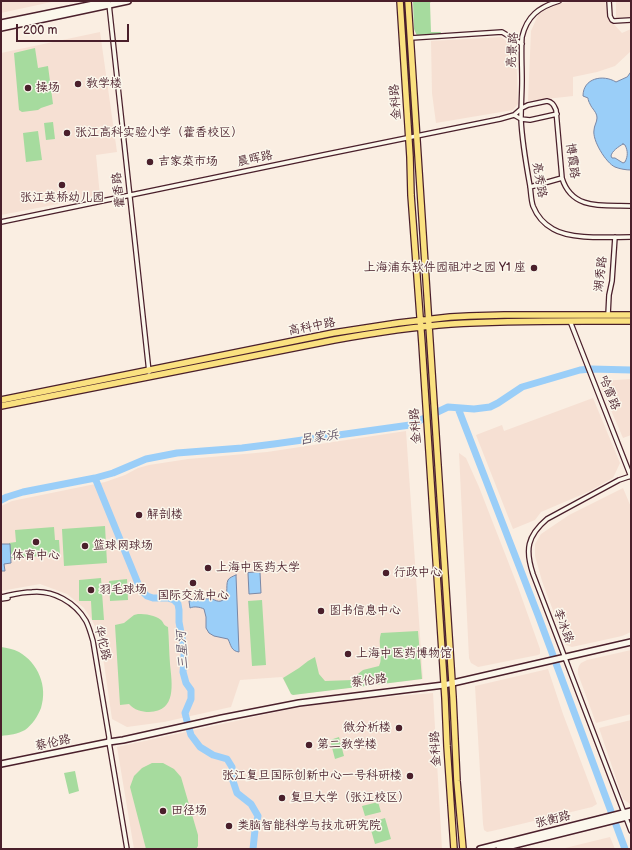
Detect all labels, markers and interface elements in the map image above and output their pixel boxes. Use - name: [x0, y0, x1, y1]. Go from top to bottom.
- scale bar: [18, 16, 131, 42]
- text: 200 m: [23, 23, 57, 38]
- street label: 亮景路: [505, 32, 521, 68]
- place label: 教学楼: [86, 77, 122, 91]
- marker: 教学楼: [73, 79, 83, 89]
- place label: 操场: [36, 81, 60, 95]
- marker: 操场: [23, 83, 33, 93]
- street label: 金科路: [388, 84, 404, 120]
- place label: 张江高科实验小学（藿香校区）: [75, 126, 243, 140]
- marker: 张江高科实验小学（藿香校区）: [62, 128, 72, 138]
- street label: 博霞路: [562, 142, 582, 180]
- street label: 晨晖路: [236, 148, 274, 170]
- place label: 吉家菜市场: [158, 155, 218, 169]
- marker: 吉家菜市场: [145, 157, 155, 167]
- street label: 亮秀路: [529, 161, 549, 199]
- street label: 藿香路: [110, 171, 128, 209]
- marker: 张江英桥幼儿园: [57, 180, 67, 190]
- place label: 张江英桥幼儿园: [20, 191, 104, 205]
- street label: 湖秀路: [592, 255, 610, 293]
- place label: 上海浦东软件园祖冲之园 Y1 座: [364, 261, 526, 275]
- marker: 上海浦东软件园祖冲之园 Y1 座: [529, 263, 539, 273]
- street label: 高科中路: [287, 315, 337, 339]
- street label: 哈雷路: [596, 374, 622, 412]
- street label: 金科路: [408, 408, 424, 444]
- water label: 吕家浜: [299, 428, 339, 448]
- place label: 解剖楼: [147, 508, 183, 522]
- marker: 解剖楼: [134, 510, 144, 520]
- marker: 体育中心: [31, 537, 41, 547]
- place label: 篮球网球场: [93, 539, 153, 553]
- marker: 篮球网球场: [80, 541, 90, 551]
- place label: 体育中心: [12, 549, 60, 563]
- place label: 上海中医药大学: [216, 561, 300, 575]
- marker: 上海中医药大学: [203, 563, 213, 573]
- place label: 行政中心: [394, 566, 442, 580]
- marker: 行政中心: [381, 568, 391, 578]
- marker: 国际交流中心: [188, 578, 198, 588]
- place label: 羽毛球场: [99, 583, 147, 597]
- marker: 羽毛球场: [86, 585, 96, 595]
- place label: 国际交流中心: [157, 589, 229, 603]
- place label: 图书信息中心: [329, 604, 401, 618]
- marker: 图书信息中心: [316, 606, 326, 616]
- street label: 李冰路: [550, 607, 576, 645]
- street label: 华佗路: [91, 624, 113, 662]
- water label: 三星河: [174, 630, 192, 670]
- place label: 上海中医药博物馆: [356, 647, 452, 661]
- marker: 上海中医药博物馆: [343, 649, 353, 659]
- street label: 蔡伦路: [350, 672, 388, 690]
- place label: 微分析楼: [343, 721, 391, 735]
- marker: 微分析楼: [394, 723, 404, 733]
- street label: 金科路: [428, 731, 444, 767]
- street label: 蔡伦路: [34, 732, 72, 754]
- place label: 第二教学楼: [317, 738, 377, 752]
- marker: 第二教学楼: [304, 740, 314, 750]
- place label: 张江复旦国际创新中心一号科研楼: [222, 769, 402, 783]
- marker: 张江复旦国际创新中心一号科研楼: [405, 771, 415, 781]
- place label: 复旦大学（张江校区）: [290, 791, 410, 805]
- marker: 复旦大学（张江校区）: [277, 793, 287, 803]
- place label: 田径场: [171, 804, 207, 818]
- marker: 田径场: [158, 806, 168, 816]
- street label: 张衡路: [534, 809, 572, 831]
- place label: 类脑智能科学与技术研究院: [237, 819, 381, 833]
- marker: 类脑智能科学与技术研究院: [224, 821, 234, 831]

